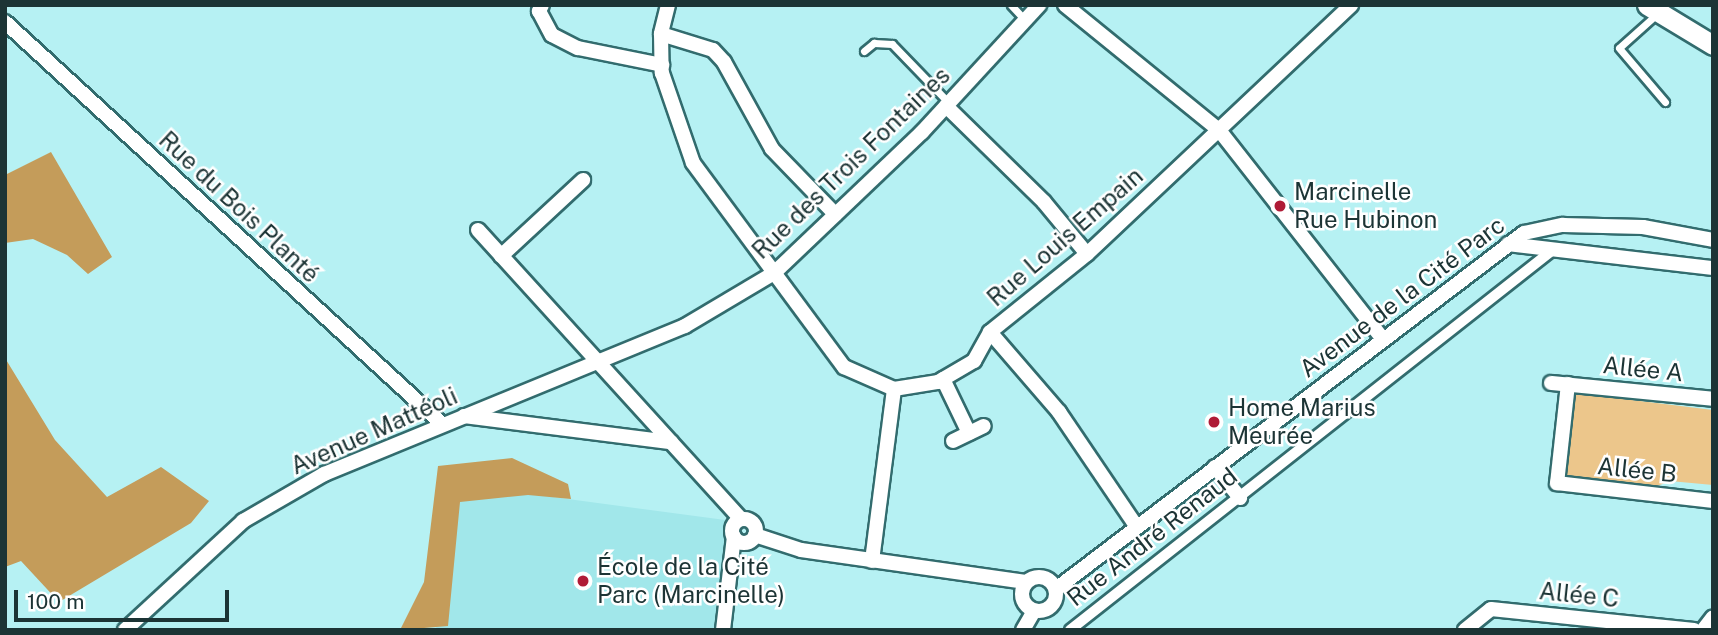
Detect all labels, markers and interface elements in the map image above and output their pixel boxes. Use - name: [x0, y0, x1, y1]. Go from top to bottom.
- street label: Rue des Trois Fontaines: [746, 61, 956, 265]
- street label: Rue du Bois Planté: [153, 125, 325, 289]
- street label: Rue Louis Empain: [981, 162, 1149, 312]
- place label: Marcinelle Rue Hubinon: [1294, 178, 1438, 234]
- marker: Marcinelle Rue Hubinon: [1272, 198, 1288, 214]
- street label: Avenue de la Cité Parc: [1294, 210, 1510, 384]
- street label: Allée A: [1601, 350, 1685, 388]
- street label: Avenue Mattéoli: [286, 381, 462, 481]
- place label: Home Marius Meurée: [1228, 394, 1376, 450]
- marker: Home Marius Meurée: [1206, 414, 1222, 430]
- street label: Allée B: [1596, 452, 1678, 488]
- street label: Rue André Renaud: [1061, 462, 1243, 612]
- place label: École de la Cité Parc (Marcinelle): [597, 553, 785, 609]
- marker: École de la Cité Parc (Marcinelle): [575, 573, 591, 589]
- scale bar: [18, 576, 233, 620]
- street label: Allée C: [1538, 576, 1620, 614]
- text: 100 m: [27, 589, 84, 614]

